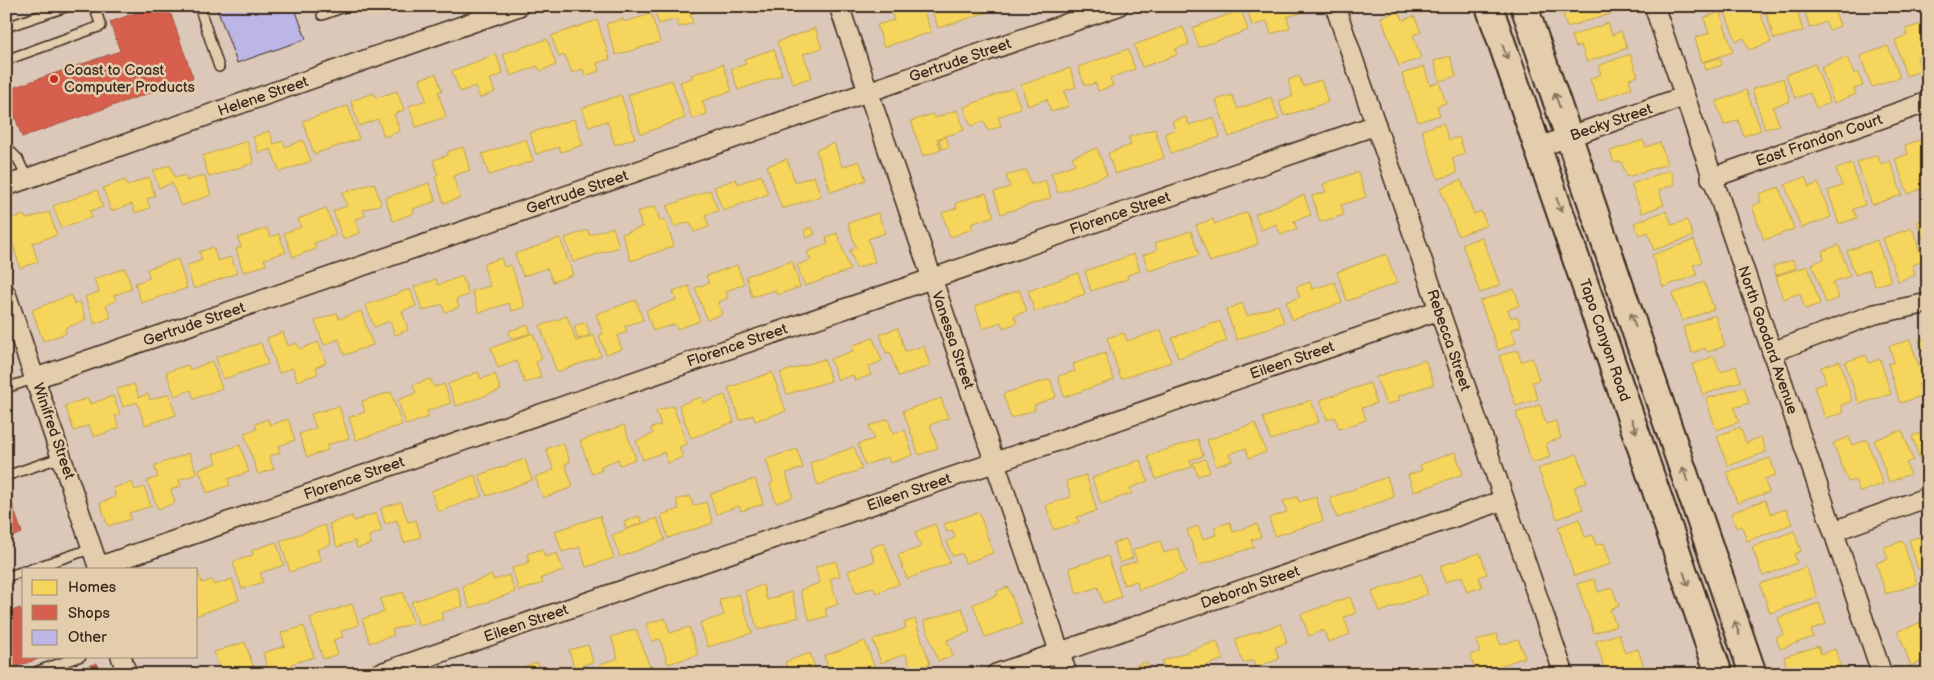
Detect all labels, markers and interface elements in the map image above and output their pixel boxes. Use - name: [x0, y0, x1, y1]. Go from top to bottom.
- street label: Gertrude Street: [907, 34, 1014, 87]
- one-way arrow: [1501, 44, 1510, 59]
- place label: Coast to Coast Computer Products: [64, 61, 195, 97]
- street label: Helene Street: [215, 72, 311, 121]
- marker: Coast to Coast Computer Products: [48, 73, 60, 85]
- one-way arrow: [1552, 92, 1562, 108]
- street label: Becky Street: [1568, 99, 1655, 145]
- street label: East Frandon Court: [1753, 110, 1885, 171]
- street label: Gertrude Street: [524, 166, 631, 219]
- street label: Florence Street: [1067, 187, 1173, 240]
- one-way arrow: [1555, 197, 1564, 213]
- street label: North Goodard Avenue: [1733, 263, 1802, 417]
- street label: Tapo Canyon Road: [1575, 276, 1634, 404]
- street label: Rebecca Street: [1422, 287, 1475, 394]
- street label: Vanessa Street: [927, 289, 978, 392]
- street label: Gertrude Street: [141, 298, 248, 351]
- one-way arrow: [1627, 312, 1637, 328]
- street label: Florence Street: [684, 319, 790, 372]
- street label: Eileen Street: [1248, 337, 1337, 384]
- street label: Winifred Street: [28, 380, 79, 482]
- one-way arrow: [1630, 417, 1639, 433]
- street label: Florence Street: [301, 452, 407, 505]
- one-way arrow: [1680, 466, 1689, 482]
- street label: Eileen Street: [865, 469, 954, 516]
- street label: Deborah Street: [1198, 562, 1303, 613]
- legend: [22, 568, 198, 658]
- one-way arrow: [1682, 571, 1692, 587]
- text: Homes: [68, 578, 117, 597]
- street label: Eileen Street: [482, 600, 571, 647]
- text: Shops: [68, 604, 111, 623]
- one-way arrow: [1732, 620, 1741, 636]
- text: Other: [68, 628, 107, 647]

